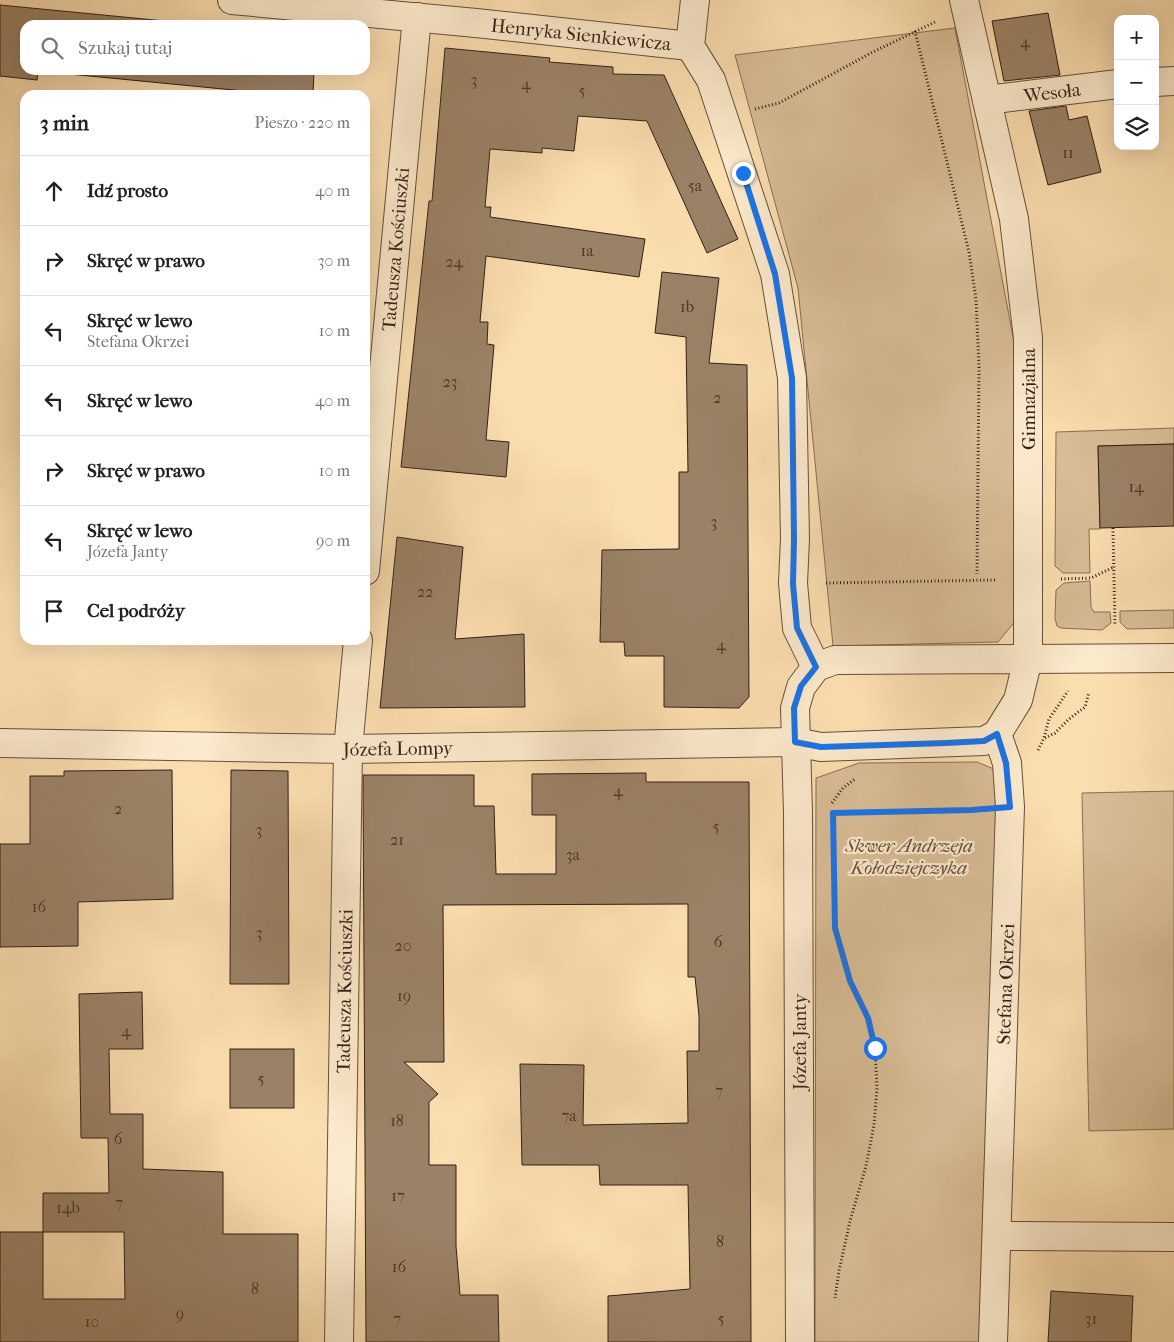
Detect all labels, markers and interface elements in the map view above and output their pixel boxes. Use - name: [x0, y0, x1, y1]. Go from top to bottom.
- street label: Henryka Sienkiewicza: [490, 15, 672, 55]
- map controls: [1114, 15, 1159, 150]
- button: +: [1114, 15, 1159, 60]
- search box: [20, 20, 370, 75]
- house number: 4: [1020, 32, 1030, 51]
- icon: search: [38, 34, 66, 62]
- text: Szukaj tutaj: [78, 37, 172, 59]
- button: −: [1114, 60, 1159, 105]
- house number: 3: [471, 70, 477, 89]
- house number: 4: [521, 74, 531, 93]
- street label: Wesoła: [1021, 79, 1082, 108]
- house number: 5: [579, 81, 586, 100]
- button: layers: [1114, 105, 1159, 150]
- text: 3 min: [40, 111, 89, 135]
- text: Pieszo · 220 m: [255, 113, 350, 132]
- house number: 11: [1062, 143, 1074, 162]
- route end: [732, 162, 755, 185]
- street label: Tadeusza Kościuszki: [378, 166, 414, 332]
- house number: 5a: [688, 176, 703, 195]
- icon: ahead: [40, 177, 68, 205]
- text: Idź prosto: [87, 180, 168, 202]
- text: 40 m: [315, 181, 350, 200]
- house number: 1a: [580, 241, 594, 260]
- icon: right: [40, 247, 68, 275]
- text: Skręć w prawo: [87, 250, 205, 272]
- text: 30 m: [318, 251, 350, 270]
- house number: 24: [445, 252, 463, 271]
- house number: 1b: [680, 297, 694, 316]
- text: Skręć w lewo: [87, 310, 193, 332]
- icon: left: [40, 317, 68, 345]
- text: 10 m: [319, 321, 350, 340]
- text: Stefana Okrzei: [87, 332, 189, 351]
- street label: Gimnazjalna: [1018, 348, 1040, 450]
- house number: 23: [443, 372, 457, 391]
- icon: left: [40, 387, 68, 415]
- house number: 2: [713, 388, 721, 407]
- text: Skręć w lewo: [87, 390, 193, 412]
- text: 40 m: [315, 391, 350, 410]
- icon: right: [40, 457, 68, 485]
- text: Skręć w prawo: [87, 460, 205, 482]
- text: 10 m: [319, 461, 350, 480]
- house number: 14: [1128, 477, 1144, 496]
- house number: 3: [711, 512, 717, 531]
- text: Skręć w lewo: [87, 520, 193, 542]
- icon: left: [40, 527, 68, 555]
- text: 90 m: [316, 531, 350, 550]
- text: Józefa Janty: [87, 542, 168, 561]
- house number: 22: [417, 582, 433, 601]
- icon: arrive: [40, 597, 68, 625]
- text: Cel podróży: [87, 600, 185, 622]
- house number: 4: [716, 635, 726, 654]
- street label: Józefa Lompy: [341, 737, 454, 761]
- house number: 4: [613, 781, 623, 800]
- house number: 2: [114, 799, 122, 818]
- house number: 5: [713, 817, 720, 836]
- house number: 3: [256, 820, 262, 839]
- house number: 21: [390, 830, 404, 849]
- park label: Skwer Andrzeja Kołodziejczyka: [844, 835, 973, 879]
- house number: 3a: [566, 845, 581, 864]
- house number: 16: [32, 897, 46, 916]
- street label: Tadeusza Kościuszki: [333, 908, 357, 1073]
- house number: 3: [256, 923, 262, 942]
- street label: Stefana Okrzei: [993, 923, 1019, 1045]
- house number: 6: [714, 932, 723, 951]
- house number: 20: [394, 936, 412, 955]
- house number: 19: [397, 986, 411, 1005]
- street label: Józefa Janty: [789, 993, 811, 1092]
- house number: 4: [121, 1021, 131, 1040]
- route start: [864, 1037, 887, 1060]
- house number: 5: [258, 1069, 265, 1088]
- house number: 7: [715, 1081, 723, 1100]
- house number: 7a: [561, 1106, 577, 1125]
- house number: 18: [390, 1111, 404, 1130]
- house number: 6: [114, 1129, 123, 1148]
- house number: 17: [391, 1186, 405, 1205]
- house number: 7: [115, 1193, 123, 1212]
- house number: 14b: [56, 1198, 80, 1217]
- house number: 8: [716, 1232, 724, 1251]
- house number: 16: [392, 1257, 406, 1276]
- house number: 8: [251, 1279, 259, 1298]
- house number: 9: [176, 1304, 184, 1323]
- house number: 7: [393, 1309, 401, 1328]
- house number: 5: [718, 1309, 725, 1328]
- house number: 31: [1085, 1309, 1097, 1328]
- house number: 10: [85, 1312, 99, 1331]

